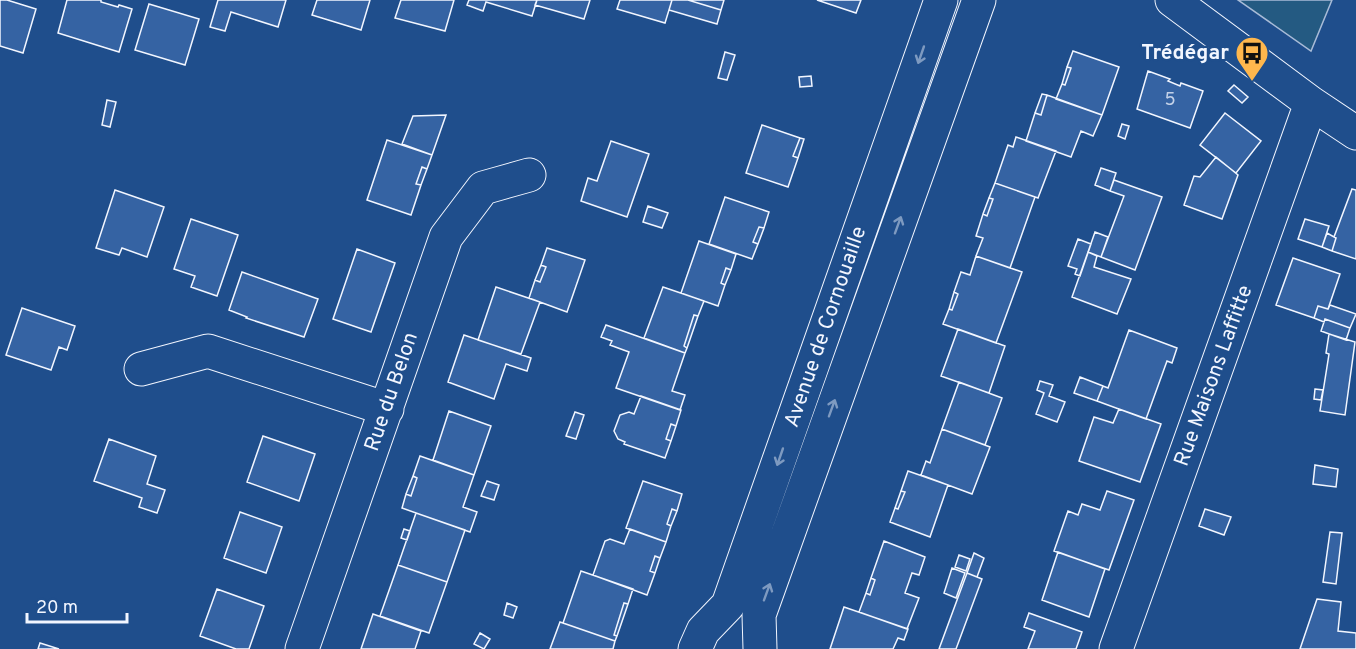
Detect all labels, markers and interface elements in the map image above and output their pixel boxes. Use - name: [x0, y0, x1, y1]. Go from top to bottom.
- bus stop icon: Trédégar: [1234, 35, 1270, 82]
- place label: Trédégar: [1141, 40, 1229, 67]
- one-way arrow: [915, 45, 926, 64]
- house number: 5: [1164, 89, 1176, 112]
- one-way arrow: [894, 216, 905, 235]
- street label: Avenue de Cornouaille: [779, 223, 873, 431]
- street label: Rue Maisons Laffitte: [1169, 282, 1259, 470]
- street label: Rue du Belon: [359, 329, 425, 455]
- one-way arrow: [828, 399, 839, 418]
- one-way arrow: [774, 447, 785, 466]
- one-way arrow: [762, 583, 773, 602]
- scale bar: [27, 586, 128, 624]
- text: 20 m: [36, 597, 78, 620]

